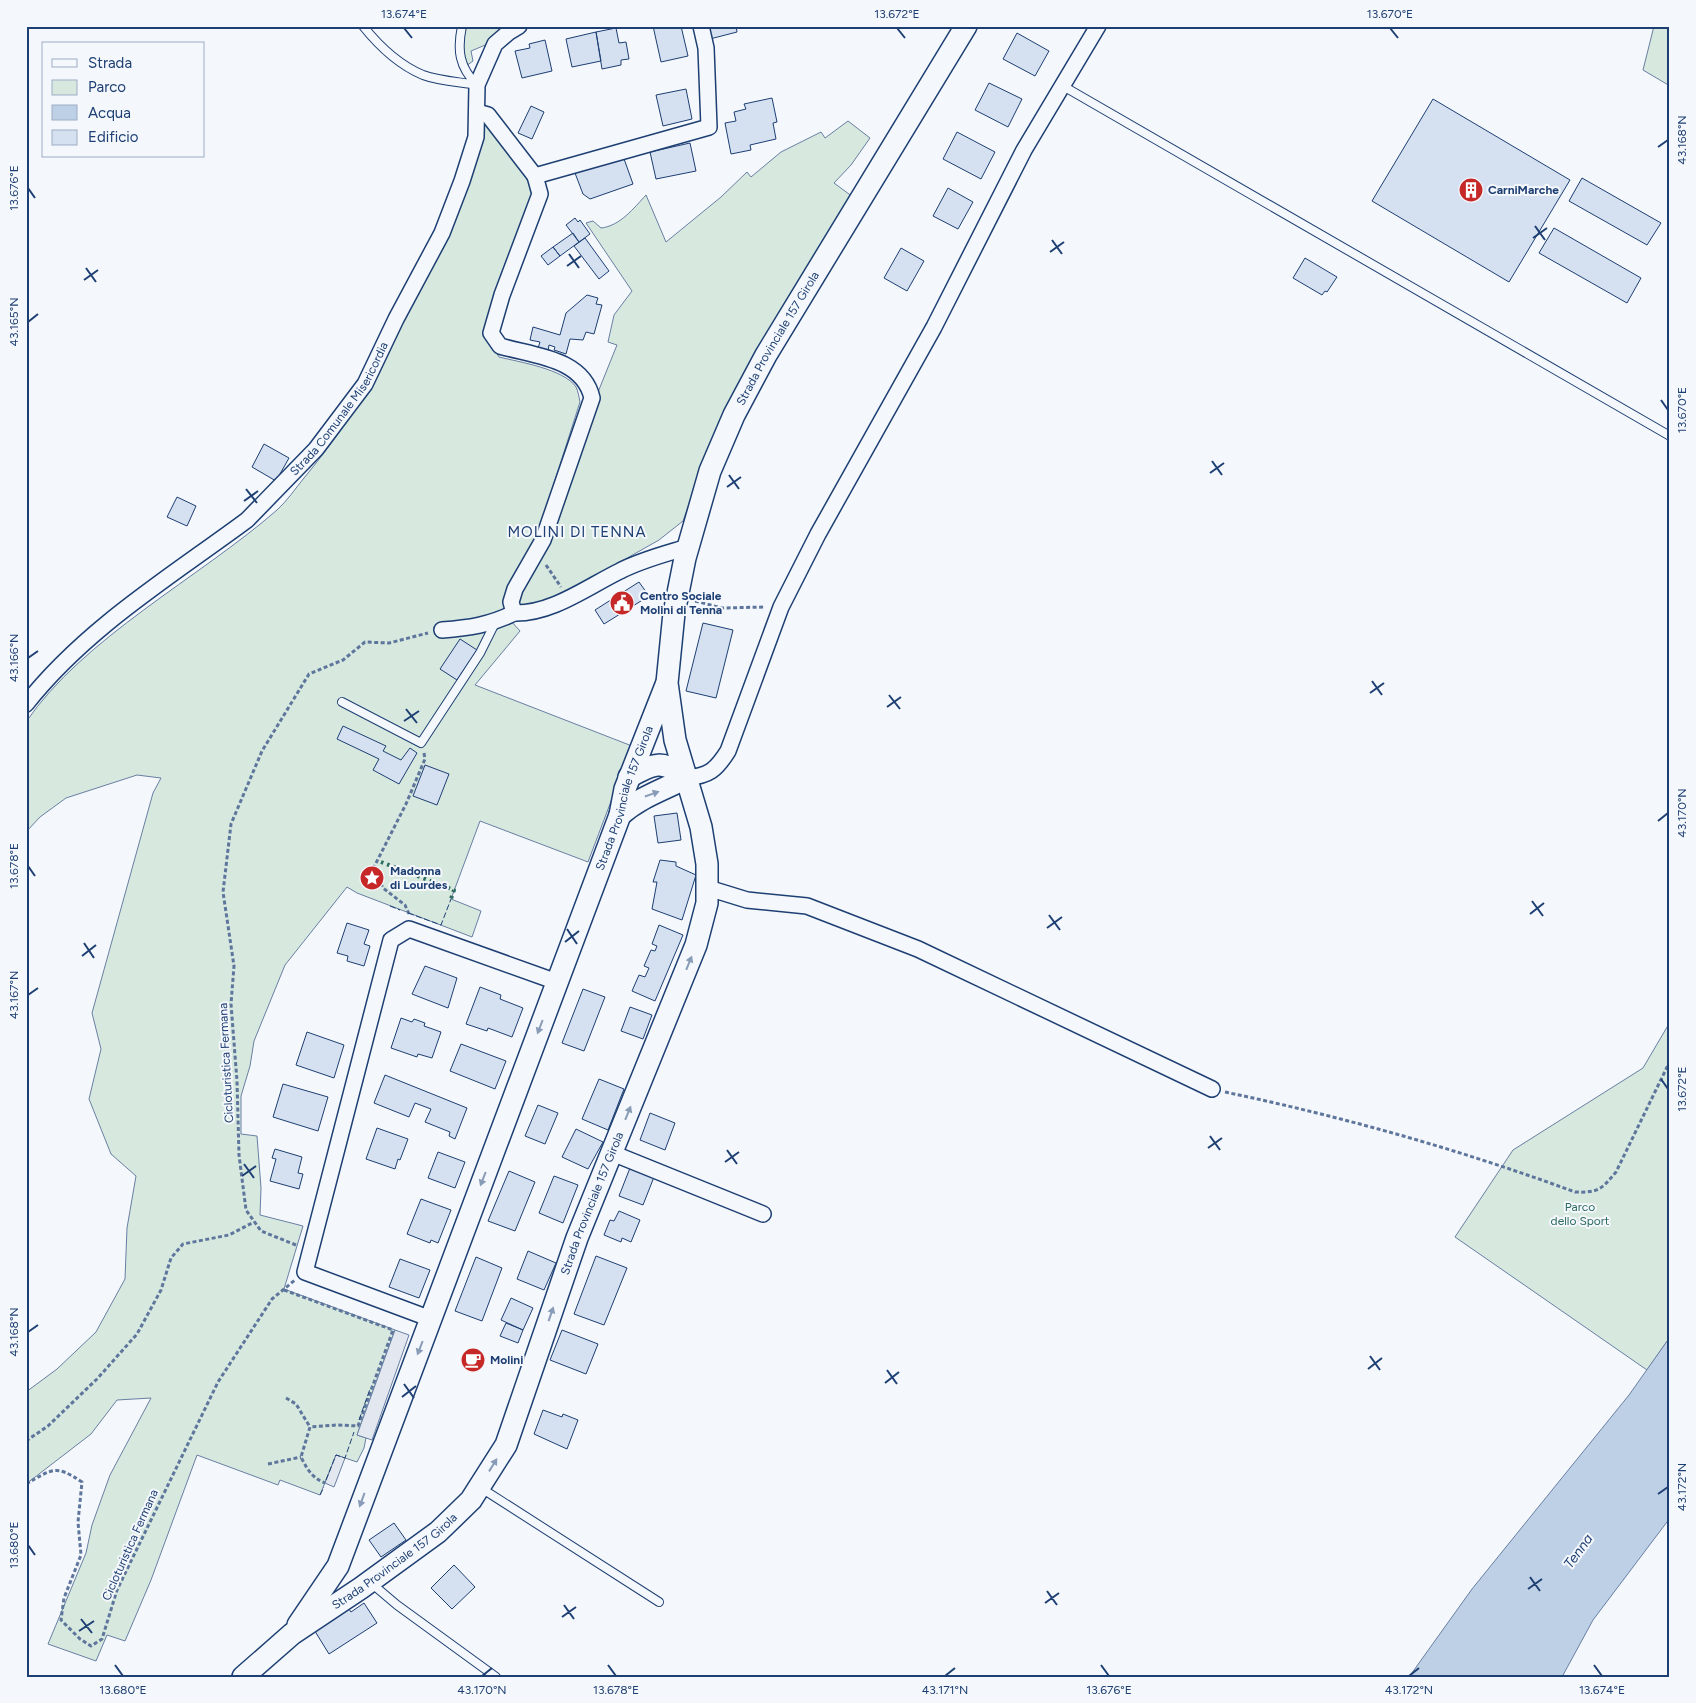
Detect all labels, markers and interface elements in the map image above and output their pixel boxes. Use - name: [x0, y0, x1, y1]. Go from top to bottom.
- text: 13.674°E: [381, 7, 427, 21]
- text: 13.672°E: [874, 7, 920, 21]
- text: 13.670°E: [1367, 7, 1413, 21]
- legend: [42, 42, 205, 158]
- text: Strada: [88, 54, 132, 72]
- text: Parco: [88, 78, 126, 96]
- text: Acqua: [88, 104, 131, 122]
- text: 43.168°N: [1675, 115, 1689, 165]
- text: Edificio: [88, 128, 139, 146]
- text: 13.676°E: [7, 165, 21, 211]
- building icon: CarniMarche: [1458, 177, 1484, 203]
- place label: CarniMarche: [1488, 183, 1559, 197]
- street label: Strada Provinciale 157 Girola: [734, 269, 822, 408]
- text: 43.165°N: [7, 298, 21, 346]
- street label: Strada Comunale Misericordia: [287, 340, 391, 478]
- text: 13.670°E: [1675, 387, 1689, 433]
- district label: MOLINI DI TENNA: [507, 523, 647, 541]
- place label: Centro Sociale Molini di Tenna: [640, 589, 722, 617]
- public building icon: Centro Sociale Molini di Tenna: [609, 590, 635, 616]
- text: 43.166°N: [7, 634, 21, 682]
- street label: Strada Provinciale 157 Girola: [593, 724, 656, 872]
- text: 43.170°N: [1675, 788, 1689, 838]
- one-way arrow: [644, 790, 659, 797]
- text: 13.678°E: [7, 843, 21, 889]
- place label: Madonna di Lourdes: [390, 864, 448, 892]
- place icon: Madonna di Lourdes: [359, 865, 385, 891]
- one-way arrow: [685, 956, 693, 970]
- text: 43.167°N: [7, 971, 21, 1019]
- street label: Cicloturistica Fermana: [216, 1003, 236, 1123]
- one-way arrow: [536, 1020, 544, 1035]
- text: 13.672°E: [1675, 1066, 1689, 1112]
- one-way arrow: [624, 1106, 632, 1120]
- street label: Strada Provinciale 157 Girola: [558, 1130, 626, 1277]
- one-way arrow: [479, 1172, 486, 1187]
- park label: Parco dello Sport: [1551, 1200, 1610, 1228]
- one-way arrow: [547, 1306, 555, 1321]
- text: 43.168°N: [7, 1307, 21, 1357]
- one-way arrow: [416, 1341, 424, 1356]
- cafe icon: Molini: [460, 1347, 486, 1373]
- place label: Molini: [490, 1353, 523, 1367]
- one-way arrow: [488, 1459, 497, 1472]
- text: 43.172°N: [1675, 1463, 1689, 1511]
- street label: Cicloturistica Fermana: [99, 1487, 161, 1603]
- one-way arrow: [358, 1493, 366, 1508]
- street label: Strada Provinciale 157 Girola: [329, 1510, 460, 1612]
- text: 13.680°E: [7, 1521, 21, 1569]
- water label: Tenna: [1560, 1531, 1597, 1572]
- text: 13.680°E: [99, 1683, 147, 1697]
- text: 43.170°N: [457, 1683, 507, 1697]
- text: 13.678°E: [593, 1683, 639, 1697]
- text: 43.171°N: [922, 1683, 968, 1697]
- text: 13.676°E: [1086, 1683, 1132, 1697]
- text: 43.172°N: [1385, 1683, 1433, 1697]
- text: 13.674°E: [1579, 1683, 1625, 1697]

